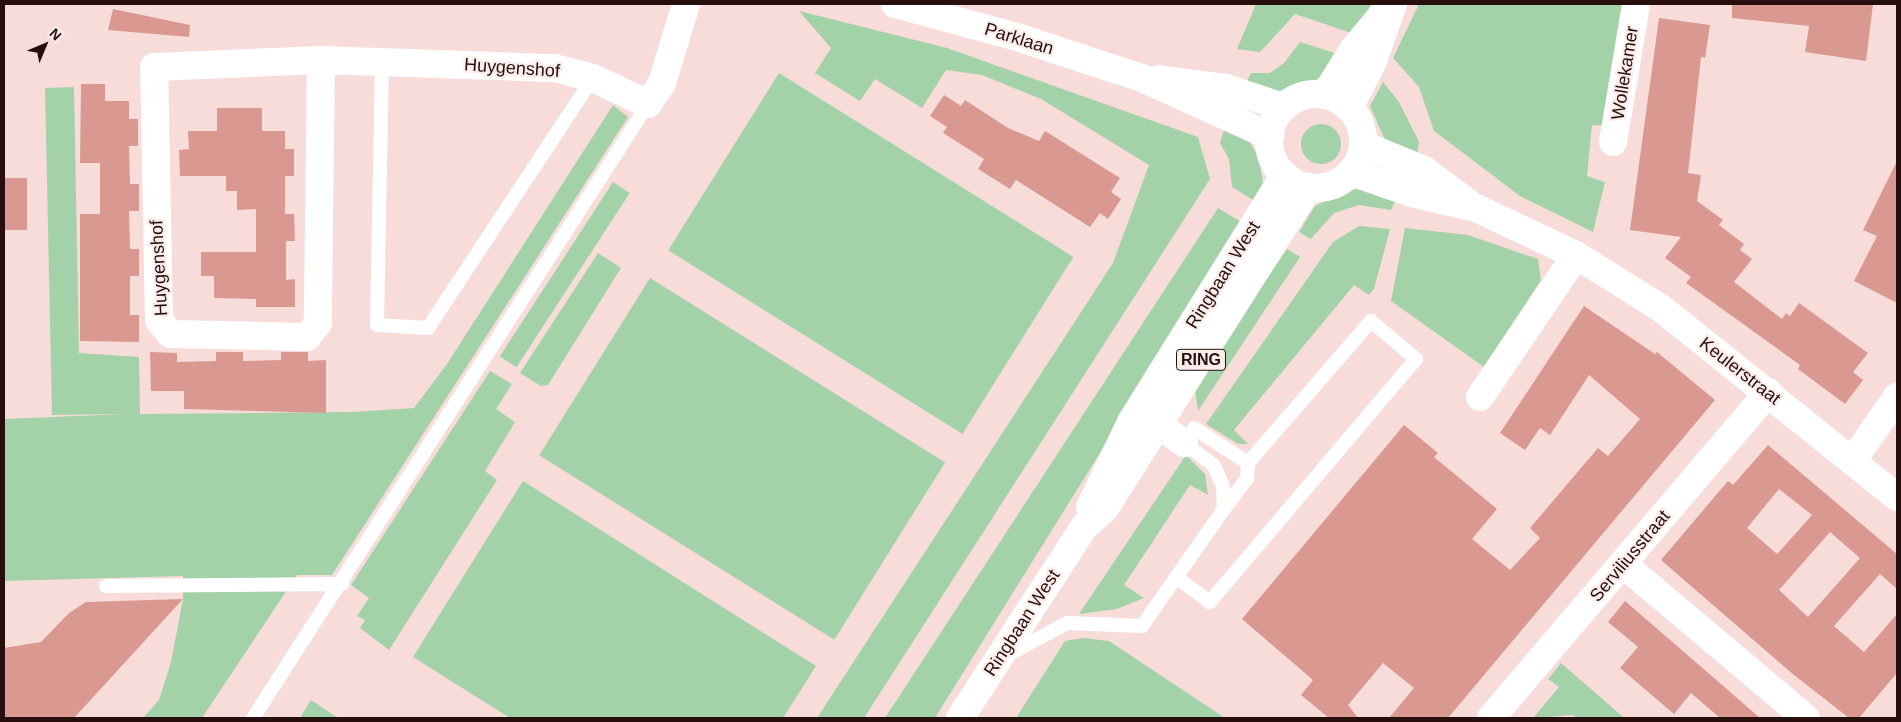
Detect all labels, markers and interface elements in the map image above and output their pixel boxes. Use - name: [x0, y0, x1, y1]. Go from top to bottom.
- street label: Parklaan: [982, 18, 1056, 60]
- north arrow: [20, 20, 70, 70]
- text: N: [46, 25, 65, 44]
- street label: Wollekamer: [1607, 25, 1643, 121]
- street label: Huygenshof: [463, 54, 561, 82]
- street label: Ringbaan West: [1181, 217, 1265, 333]
- street label: Huygenshof: [146, 219, 172, 317]
- street label: Keulerstraat: [1695, 333, 1785, 409]
- road number: RING: [1176, 346, 1226, 374]
- street label: Serviliusstraat: [1585, 506, 1675, 606]
- street label: Ringbaan West: [980, 566, 1064, 680]

